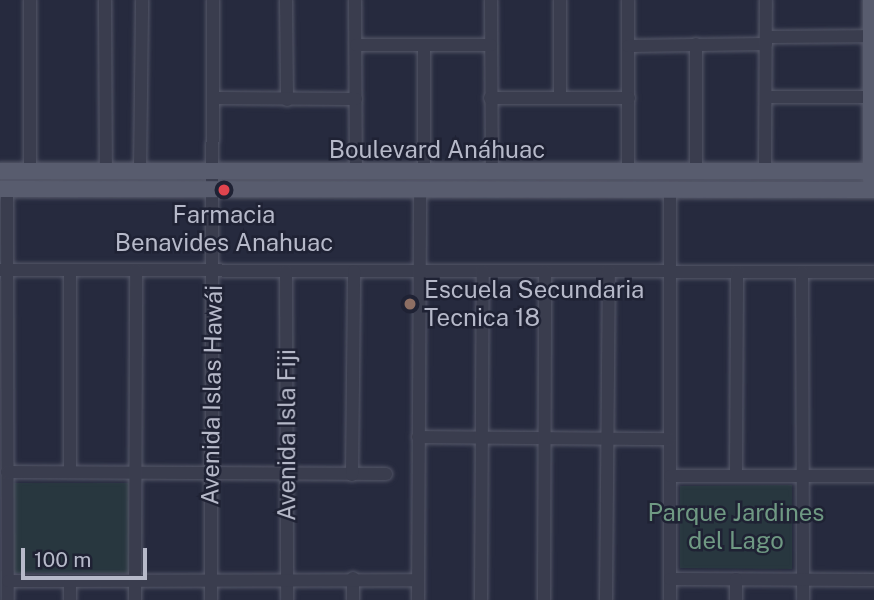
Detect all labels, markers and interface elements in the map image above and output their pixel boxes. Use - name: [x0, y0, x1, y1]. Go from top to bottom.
- street label: Boulevard Anáhuac: [329, 136, 545, 164]
- marker: Farmacia Benavides Anahuac: [216, 182, 232, 198]
- place label: Farmacia Benavides Anahuac: [115, 201, 333, 257]
- place label: Escuela Secundaria Tecnica 18: [424, 276, 644, 332]
- street label: Avenida Islas Hawái: [196, 285, 228, 505]
- marker: Escuela Secundaria Tecnica 18: [402, 296, 418, 312]
- street label: Avenida Isla Fiji: [273, 349, 301, 521]
- park label: Parque Jardines del Lago: [647, 499, 825, 555]
- scale bar: [24, 534, 150, 578]
- text: 100 m: [34, 547, 91, 572]

